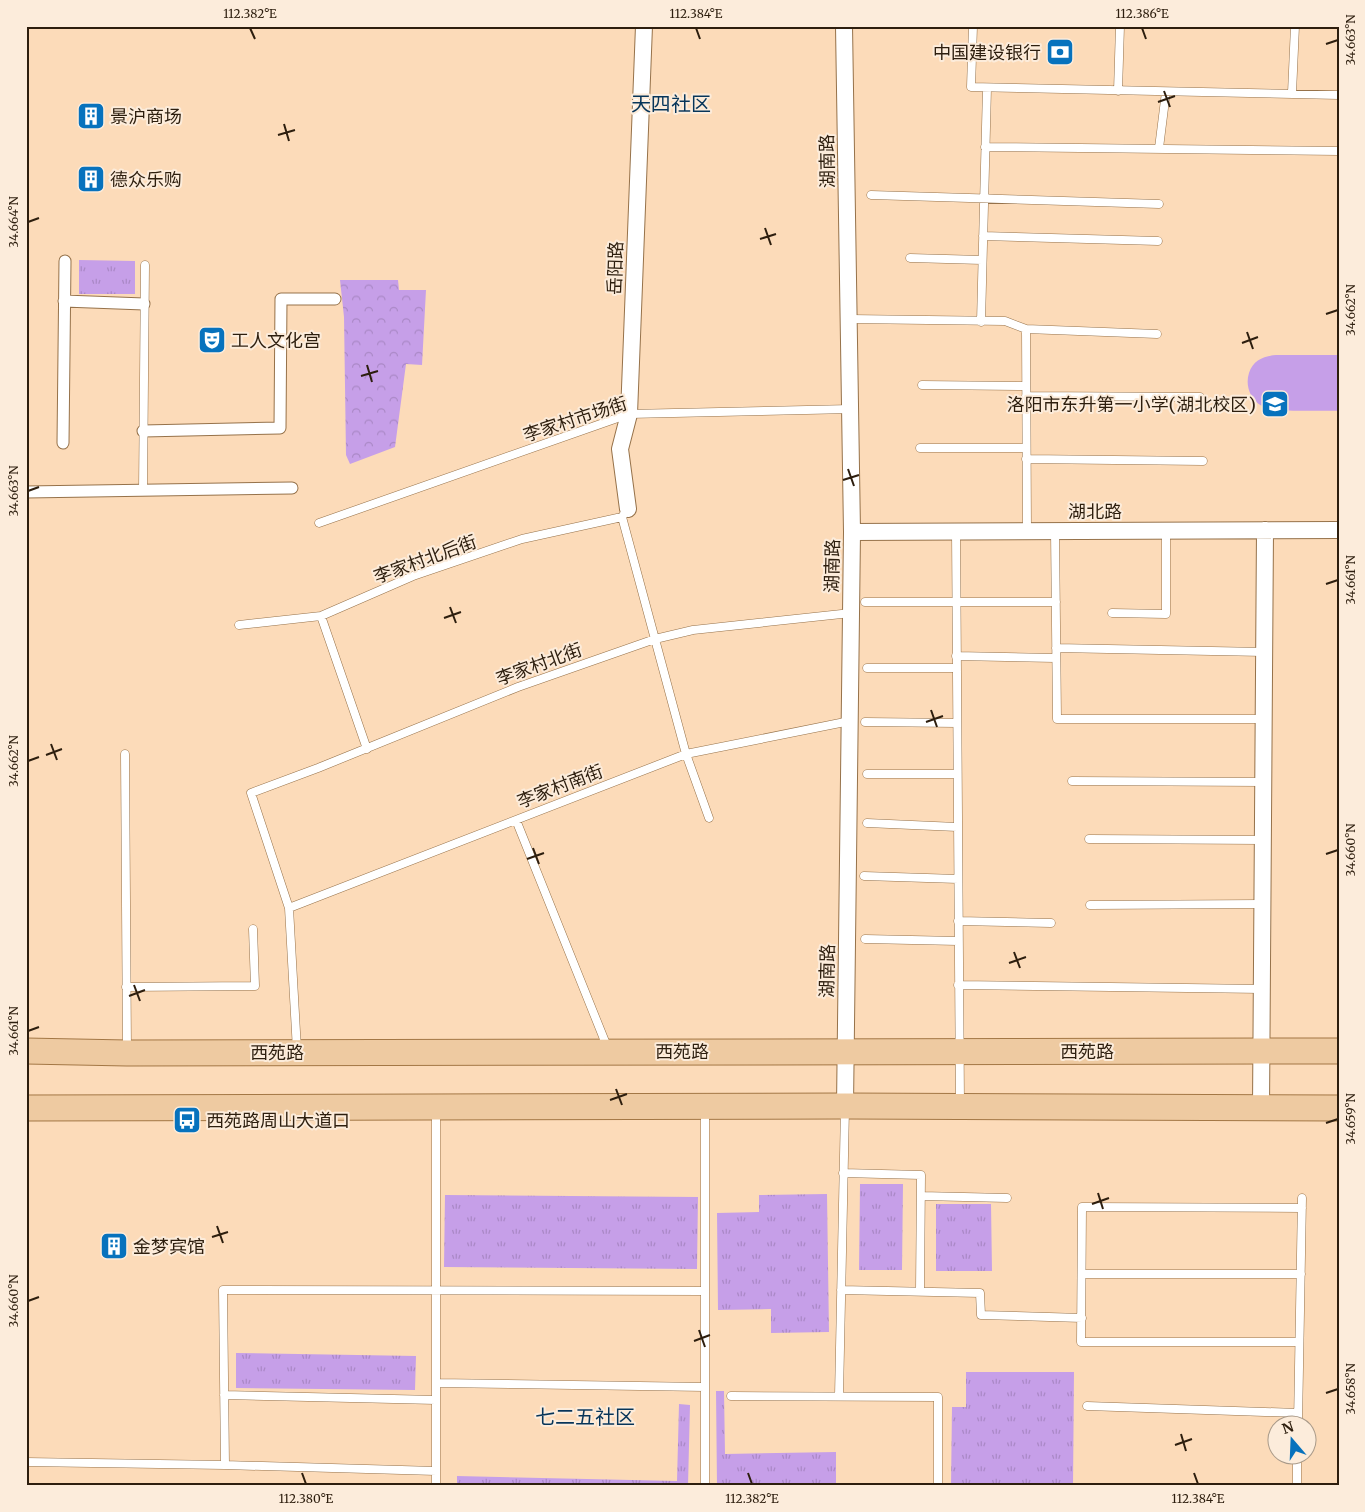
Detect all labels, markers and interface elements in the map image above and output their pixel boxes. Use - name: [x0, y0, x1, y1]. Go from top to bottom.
- text: 112.382°E: [223, 6, 277, 21]
- text: 112.384°E: [670, 6, 723, 21]
- text: 112.386°E: [1115, 6, 1169, 21]
- text: 34.663°N: [1343, 14, 1358, 66]
- bank icon: 中国建设银行: [1045, 37, 1075, 67]
- place label: 中国建设银行: [933, 41, 1041, 64]
- district label: 天四社区: [631, 91, 711, 116]
- building icon: 景沪商场: [76, 101, 106, 131]
- place label: 景沪商场: [110, 105, 182, 128]
- street label: 湖南路: [815, 134, 839, 188]
- building icon: 德众乐购: [76, 164, 106, 194]
- place label: 德众乐购: [110, 168, 182, 191]
- text: 34.664°N: [6, 196, 21, 248]
- street label: 岳阳路: [603, 241, 627, 295]
- text: 34.662°N: [1343, 283, 1358, 336]
- theatre icon: 工人文化宫: [197, 325, 227, 355]
- place label: 工人文化宫: [231, 329, 321, 352]
- school or university icon: 洛阳市东升第一小学(湖北校区): [1260, 389, 1290, 419]
- street label: 李家村市场街: [520, 391, 630, 447]
- place label: 洛阳市东升第一小学(湖北校区): [1007, 393, 1256, 416]
- text: 34.663°N: [6, 465, 21, 517]
- street label: 湖北路: [1068, 500, 1122, 523]
- street label: 李家村北后街: [370, 530, 480, 588]
- street label: 湖南路: [820, 539, 844, 593]
- text: 34.661°N: [1343, 555, 1358, 605]
- street label: 李家村北街: [493, 638, 585, 690]
- text: 34.662°N: [6, 734, 21, 787]
- street label: 李家村南街: [514, 759, 606, 813]
- text: 34.660°N: [1343, 823, 1358, 876]
- street label: 湖南路: [815, 944, 839, 998]
- text: 34.661°N: [6, 1006, 21, 1056]
- street label: 西苑路: [655, 1040, 709, 1063]
- street label: 西苑路: [1060, 1040, 1114, 1063]
- street label: 西苑路: [250, 1041, 304, 1064]
- text: 34.659°N: [1343, 1093, 1358, 1145]
- bus stop icon: 西苑路周山大道口: [172, 1105, 202, 1135]
- place label: 西苑路周山大道口: [206, 1109, 350, 1132]
- building icon: 金梦宾馆: [99, 1231, 129, 1261]
- place label: 金梦宾馆: [133, 1235, 205, 1258]
- text: 34.660°N: [6, 1274, 21, 1327]
- text: 34.658°N: [1343, 1363, 1358, 1415]
- district label: 七二五社区: [535, 1404, 635, 1429]
- north arrow: [1268, 1414, 1318, 1464]
- text: N: [1280, 1417, 1296, 1438]
- text: 112.380°E: [279, 1491, 334, 1506]
- text: 112.382°E: [725, 1491, 779, 1506]
- text: 112.384°E: [1172, 1491, 1225, 1506]

